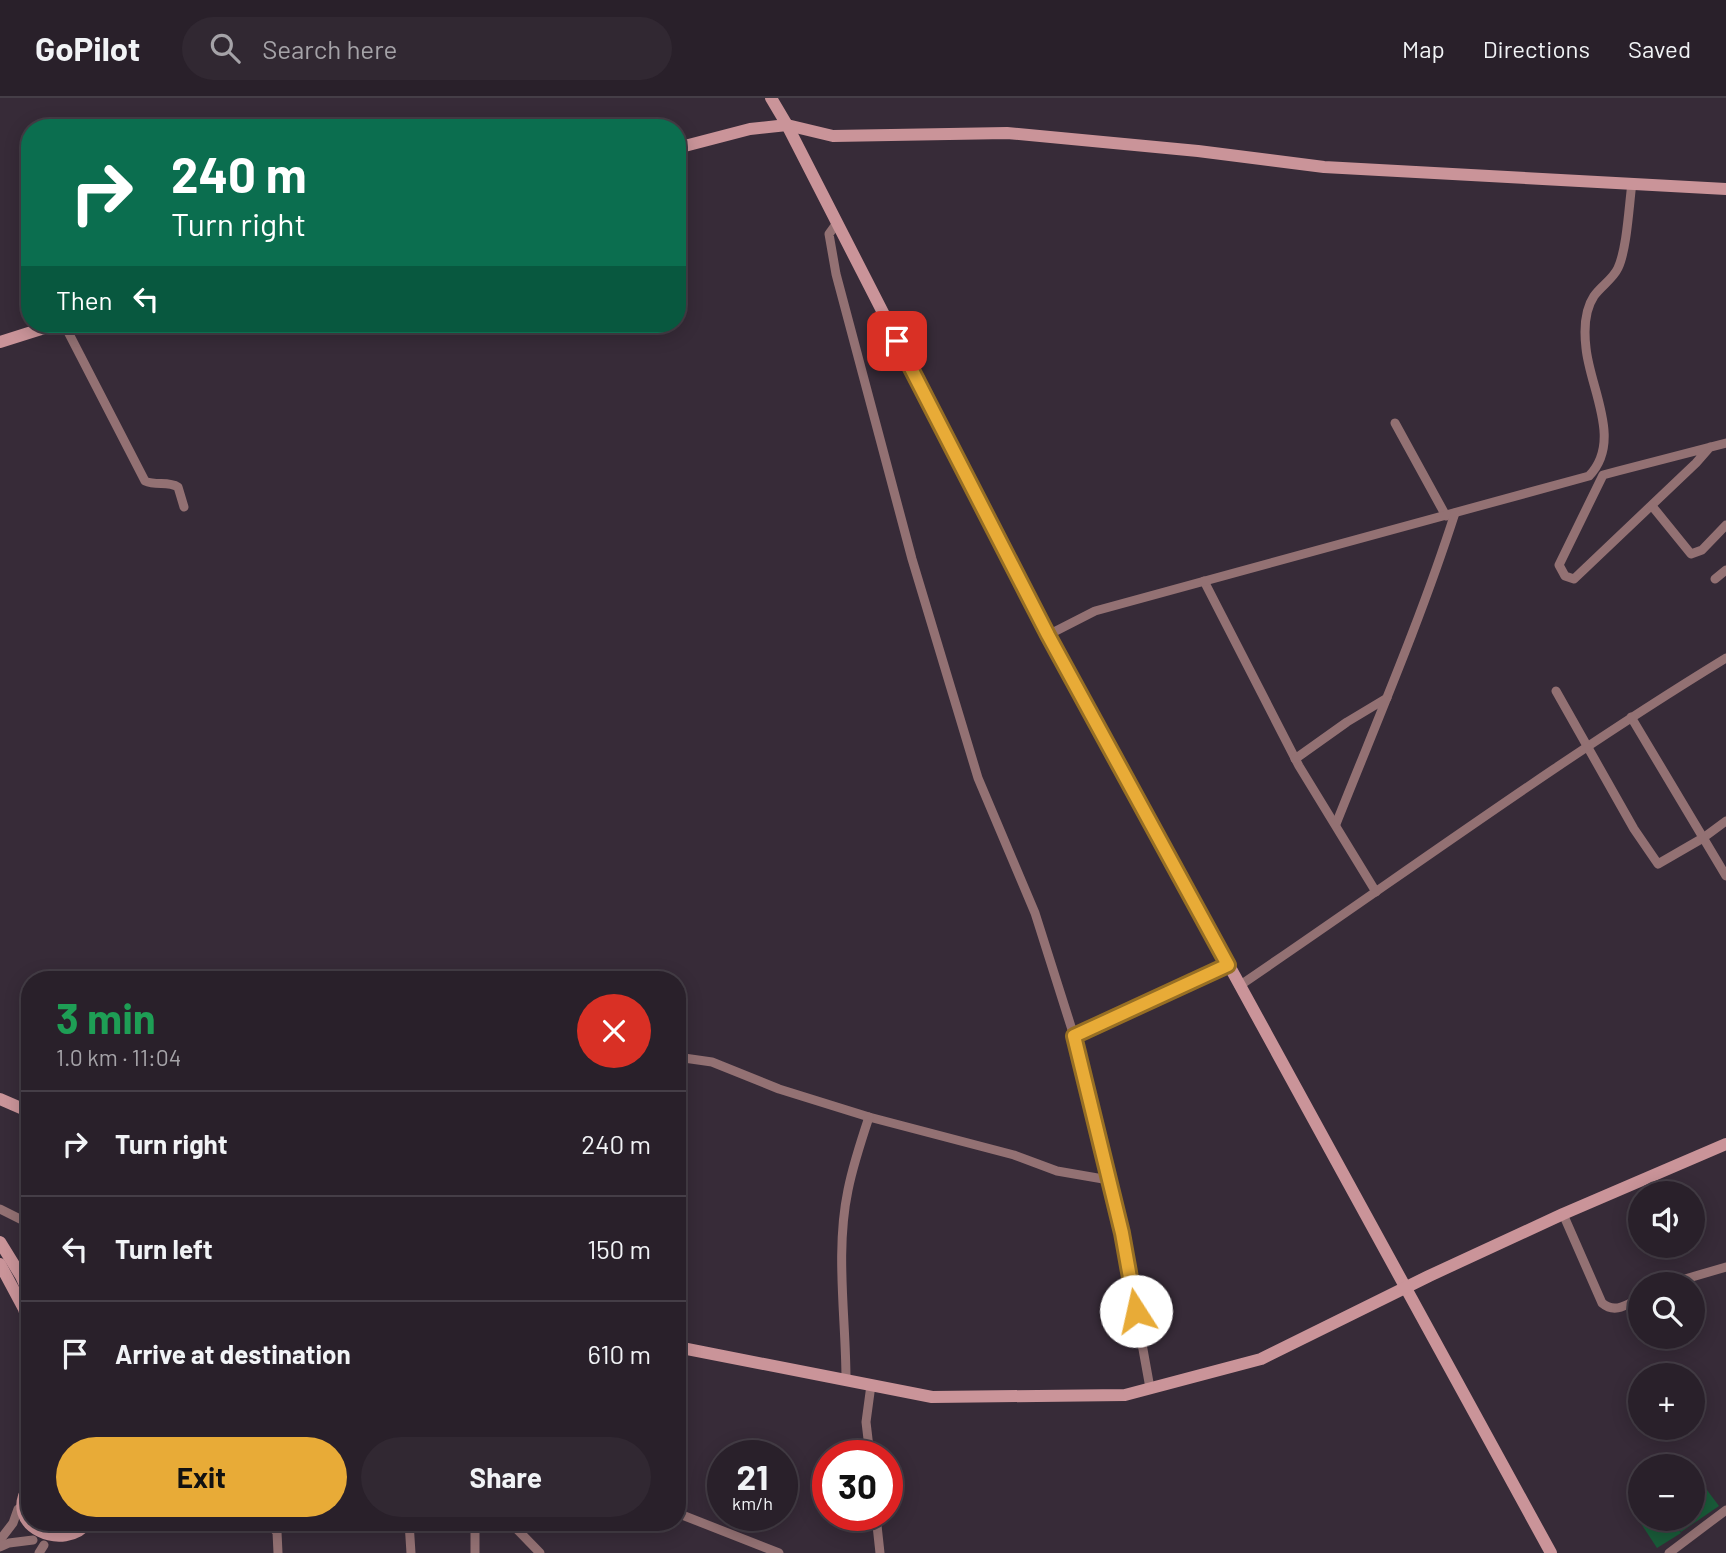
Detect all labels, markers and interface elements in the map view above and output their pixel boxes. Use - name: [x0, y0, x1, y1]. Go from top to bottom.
- search box: [182, 17, 672, 80]
- text: GoPilot: [35, 28, 140, 68]
- icon: search: [206, 29, 244, 67]
- text: Search here: [262, 33, 397, 64]
- text: Map: [1402, 34, 1445, 63]
- text: Directions: [1483, 34, 1590, 63]
- text: Saved: [1628, 34, 1691, 63]
- text: 240 m: [171, 144, 307, 203]
- icon: right: [56, 147, 147, 238]
- text: Turn right: [171, 204, 306, 242]
- icon: left: [127, 280, 165, 318]
- text: Then: [56, 284, 113, 315]
- pin: [867, 311, 927, 371]
- icon: arrive: [878, 322, 916, 360]
- text: 3 min: [56, 992, 156, 1042]
- button: close: [577, 994, 651, 1068]
- text: 1.0 km · 11:04: [56, 1043, 181, 1071]
- icon: right: [56, 1125, 94, 1163]
- text: Turn right: [115, 1128, 228, 1159]
- text: 240 m: [581, 1128, 651, 1159]
- map controls: [1628, 1181, 1705, 1531]
- button: sound: [1628, 1181, 1705, 1258]
- icon: left: [56, 1230, 94, 1268]
- text: Turn left: [115, 1233, 213, 1264]
- text: 150 m: [587, 1233, 651, 1264]
- button: search: [1628, 1272, 1705, 1349]
- position arrow: [1099, 1274, 1173, 1348]
- icon: arrive: [56, 1335, 94, 1373]
- text: Arrive at destination: [115, 1338, 351, 1369]
- text: 610 m: [588, 1338, 651, 1369]
- button: +: [1628, 1363, 1705, 1440]
- button: Exit: [56, 1437, 347, 1517]
- button: Share: [361, 1437, 651, 1517]
- speed limit sign: 30: [812, 1440, 903, 1531]
- button: −: [1628, 1454, 1705, 1531]
- text: 21: [737, 1455, 768, 1497]
- text: km/h: [732, 1492, 773, 1514]

